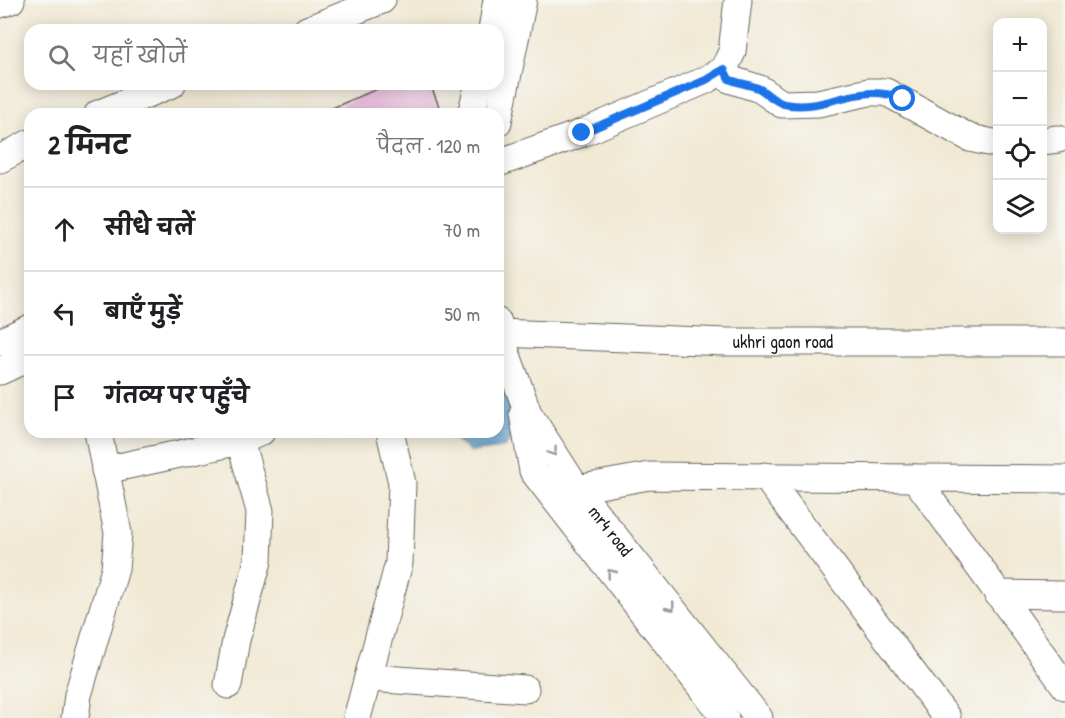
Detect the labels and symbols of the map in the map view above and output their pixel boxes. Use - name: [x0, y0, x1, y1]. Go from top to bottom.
- route start: [889, 85, 915, 111]
- route end: [568, 119, 594, 145]
- street label: ukhri gaon road: [733, 329, 833, 354]
- one-way arrow: [546, 446, 558, 456]
- street label: mr4 road: [583, 500, 639, 561]
- one-way arrow: [608, 568, 619, 579]
- one-way arrow: [664, 600, 675, 611]

